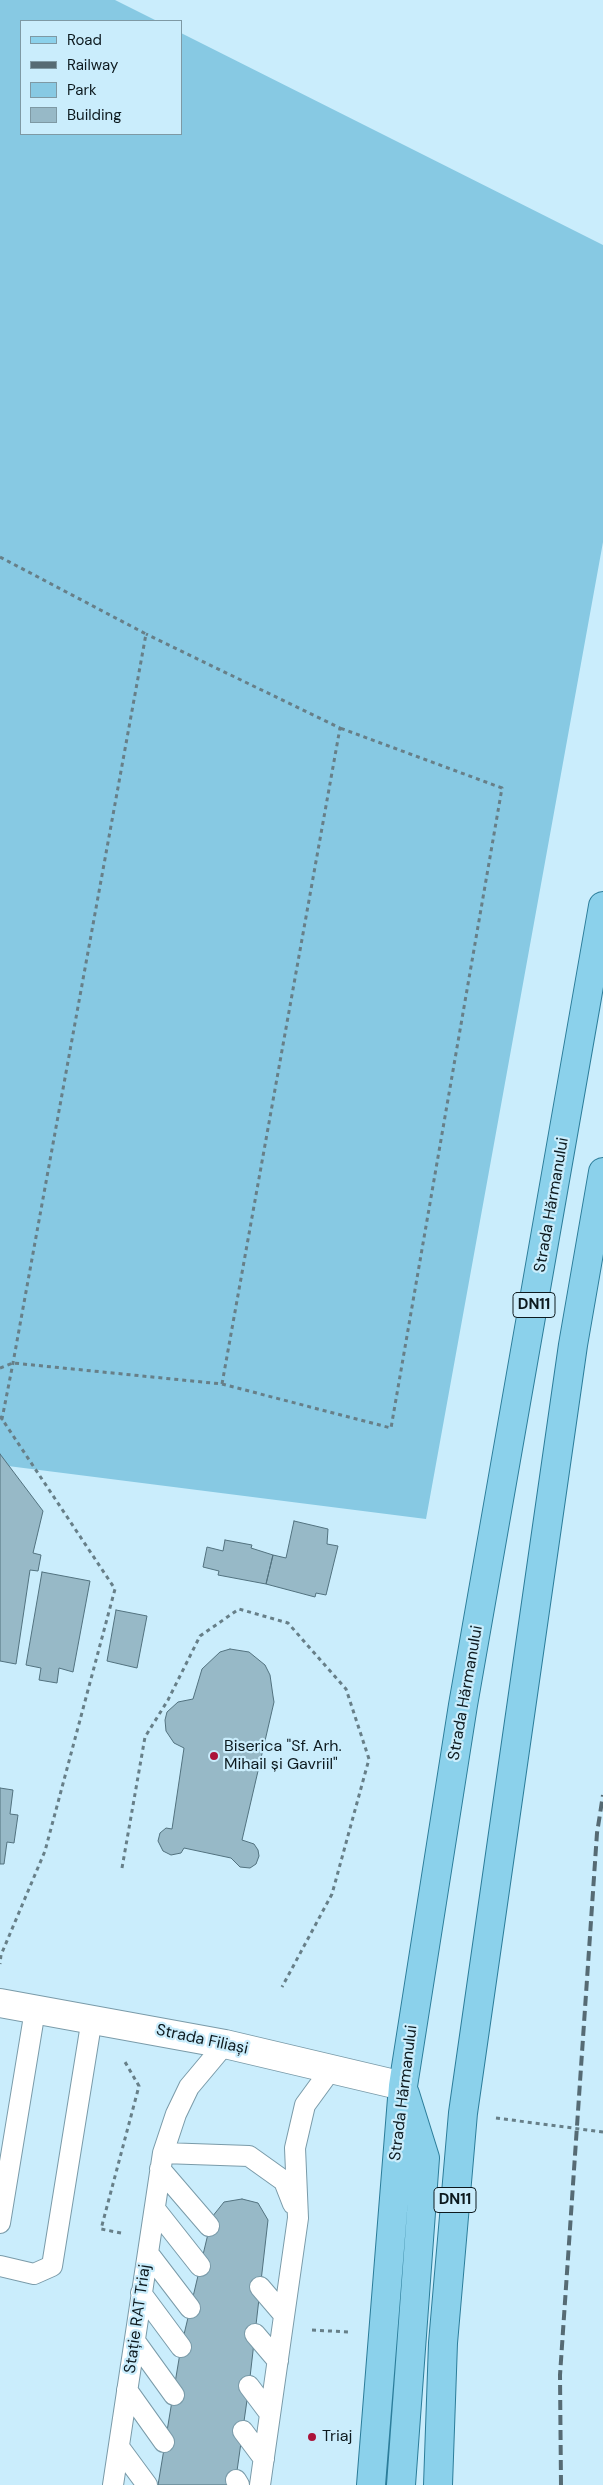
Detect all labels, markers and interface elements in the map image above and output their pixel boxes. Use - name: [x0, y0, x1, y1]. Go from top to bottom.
- legend: [20, 20, 182, 135]
- text: Road: [67, 30, 102, 50]
- text: Railway: [67, 55, 118, 75]
- text: Park: [67, 80, 97, 100]
- text: Building: [67, 105, 122, 125]
- street label: Strada Hărmanului: [531, 1136, 573, 1274]
- road number: DN11: [513, 1292, 555, 1318]
- street label: Strada Hărmanului: [445, 1624, 487, 1762]
- place label: Biserica "Sf. Arh. Mihail și Gavriil": [224, 1737, 342, 1775]
- marker: Biserica "Sf. Arh. Mihail și Gavriil": [208, 1750, 220, 1762]
- street label: Strada Filiași: [154, 2021, 250, 2059]
- street label: Strada Hărmanului: [386, 2024, 422, 2162]
- road number: DN11: [434, 2188, 476, 2212]
- street label: Stație RAT Triaj: [121, 2263, 155, 2375]
- place label: Triaj: [322, 2427, 352, 2447]
- marker: Triaj: [306, 2431, 318, 2443]

